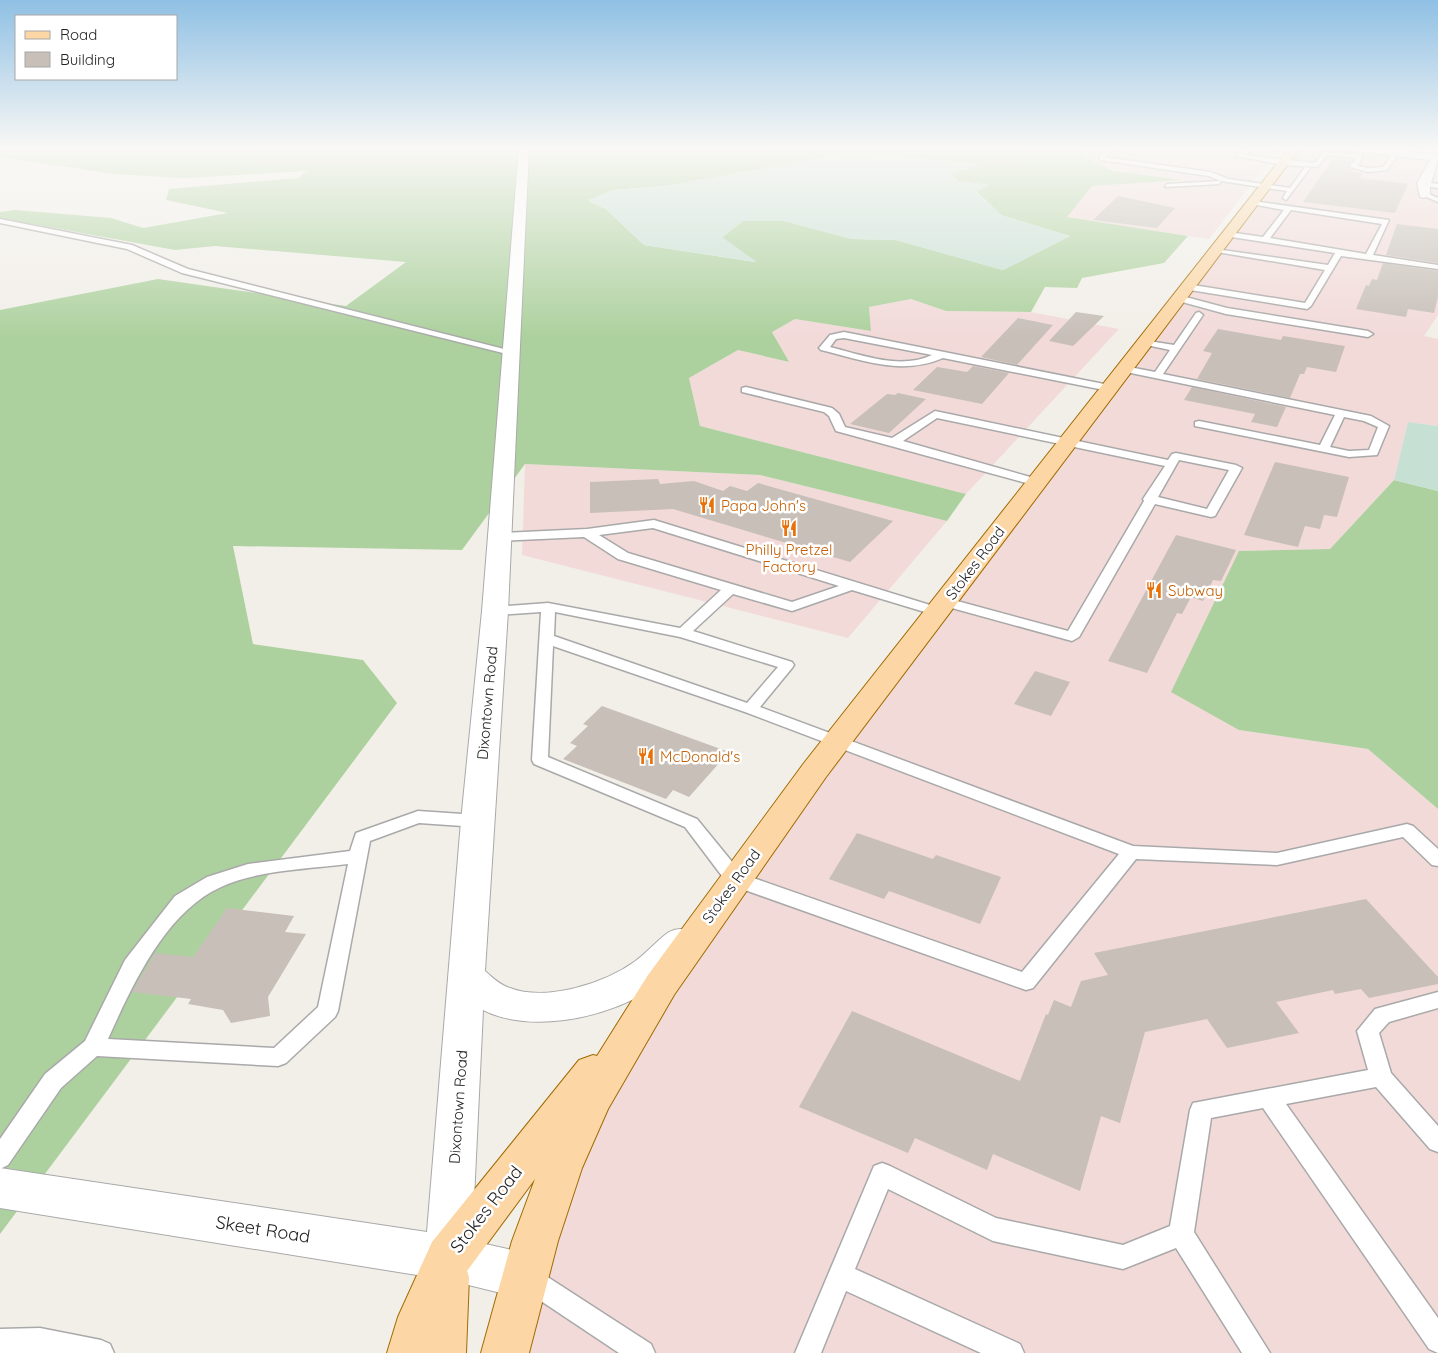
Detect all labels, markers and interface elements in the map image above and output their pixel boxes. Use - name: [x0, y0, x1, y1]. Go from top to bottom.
- legend: [15, 15, 178, 80]
- text: Road: [60, 25, 97, 44]
- text: Building: [60, 50, 115, 69]
- restaurant icon: Papa John's: [697, 495, 717, 515]
- place label: Papa John's: [721, 496, 806, 515]
- restaurant icon: Philly Pretzel Factory: [779, 518, 799, 538]
- street label: Stokes Road: [941, 523, 1009, 603]
- place label: Philly Pretzel Factory: [746, 540, 832, 576]
- restaurant icon: Subway: [1144, 580, 1164, 600]
- place label: Subway: [1168, 581, 1223, 600]
- street label: Dixontown Road: [473, 645, 501, 761]
- restaurant icon: McDonald's: [636, 746, 656, 766]
- place label: McDonald's: [660, 747, 740, 766]
- street label: Stokes Road: [698, 845, 764, 927]
- street label: Dixontown Road: [445, 1049, 471, 1165]
- street label: Stokes Road: [445, 1161, 527, 1257]
- street label: Skeet Road: [214, 1210, 312, 1248]

